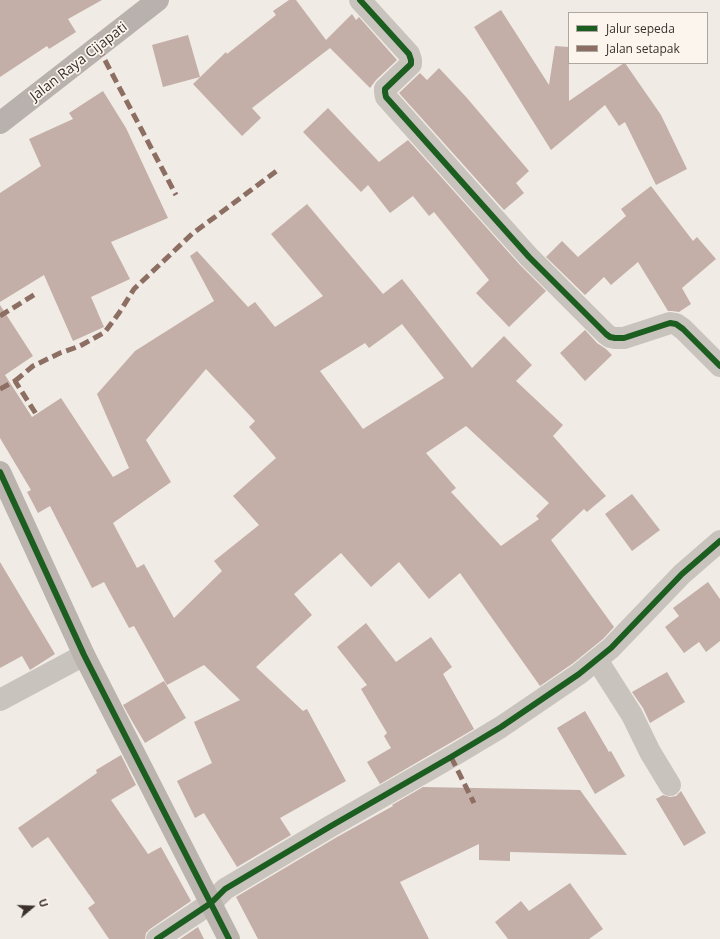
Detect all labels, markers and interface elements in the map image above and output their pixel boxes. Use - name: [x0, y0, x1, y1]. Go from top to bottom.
- legend: [568, 12, 708, 64]
- street label: Jalan Raya Cijapati: [27, 19, 131, 105]
- text: Jalur sepeda: [606, 20, 675, 37]
- text: Jalan setapak: [606, 40, 680, 57]
- north arrow: [12, 887, 52, 927]
- text: U: [35, 897, 52, 909]

